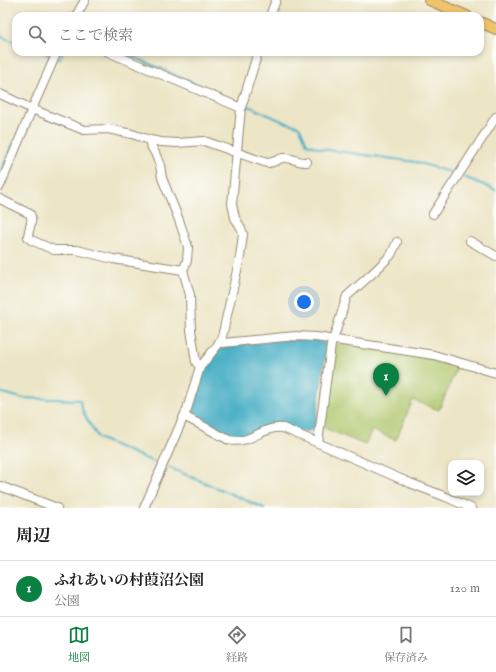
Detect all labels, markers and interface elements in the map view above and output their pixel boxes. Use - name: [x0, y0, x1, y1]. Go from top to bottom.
- search box: [12, 12, 484, 56]
- icon: search: [26, 23, 48, 45]
- text: ここで検索: [58, 26, 133, 45]
- your location: [294, 292, 314, 312]
- pin: 1: [373, 363, 399, 396]
- map controls: [448, 460, 484, 496]
- button: layers: [448, 460, 484, 496]
- text: 周辺: [16, 526, 50, 547]
- text: ふれあいの村葭沼公園: [54, 571, 204, 590]
- text: 1: [27, 580, 31, 597]
- text: 120 m: [450, 580, 480, 597]
- text: 公園: [54, 593, 80, 610]
- tab: 地図: [68, 624, 90, 665]
- tab: 経路: [226, 624, 248, 665]
- tab: 保存済み: [384, 624, 428, 665]

